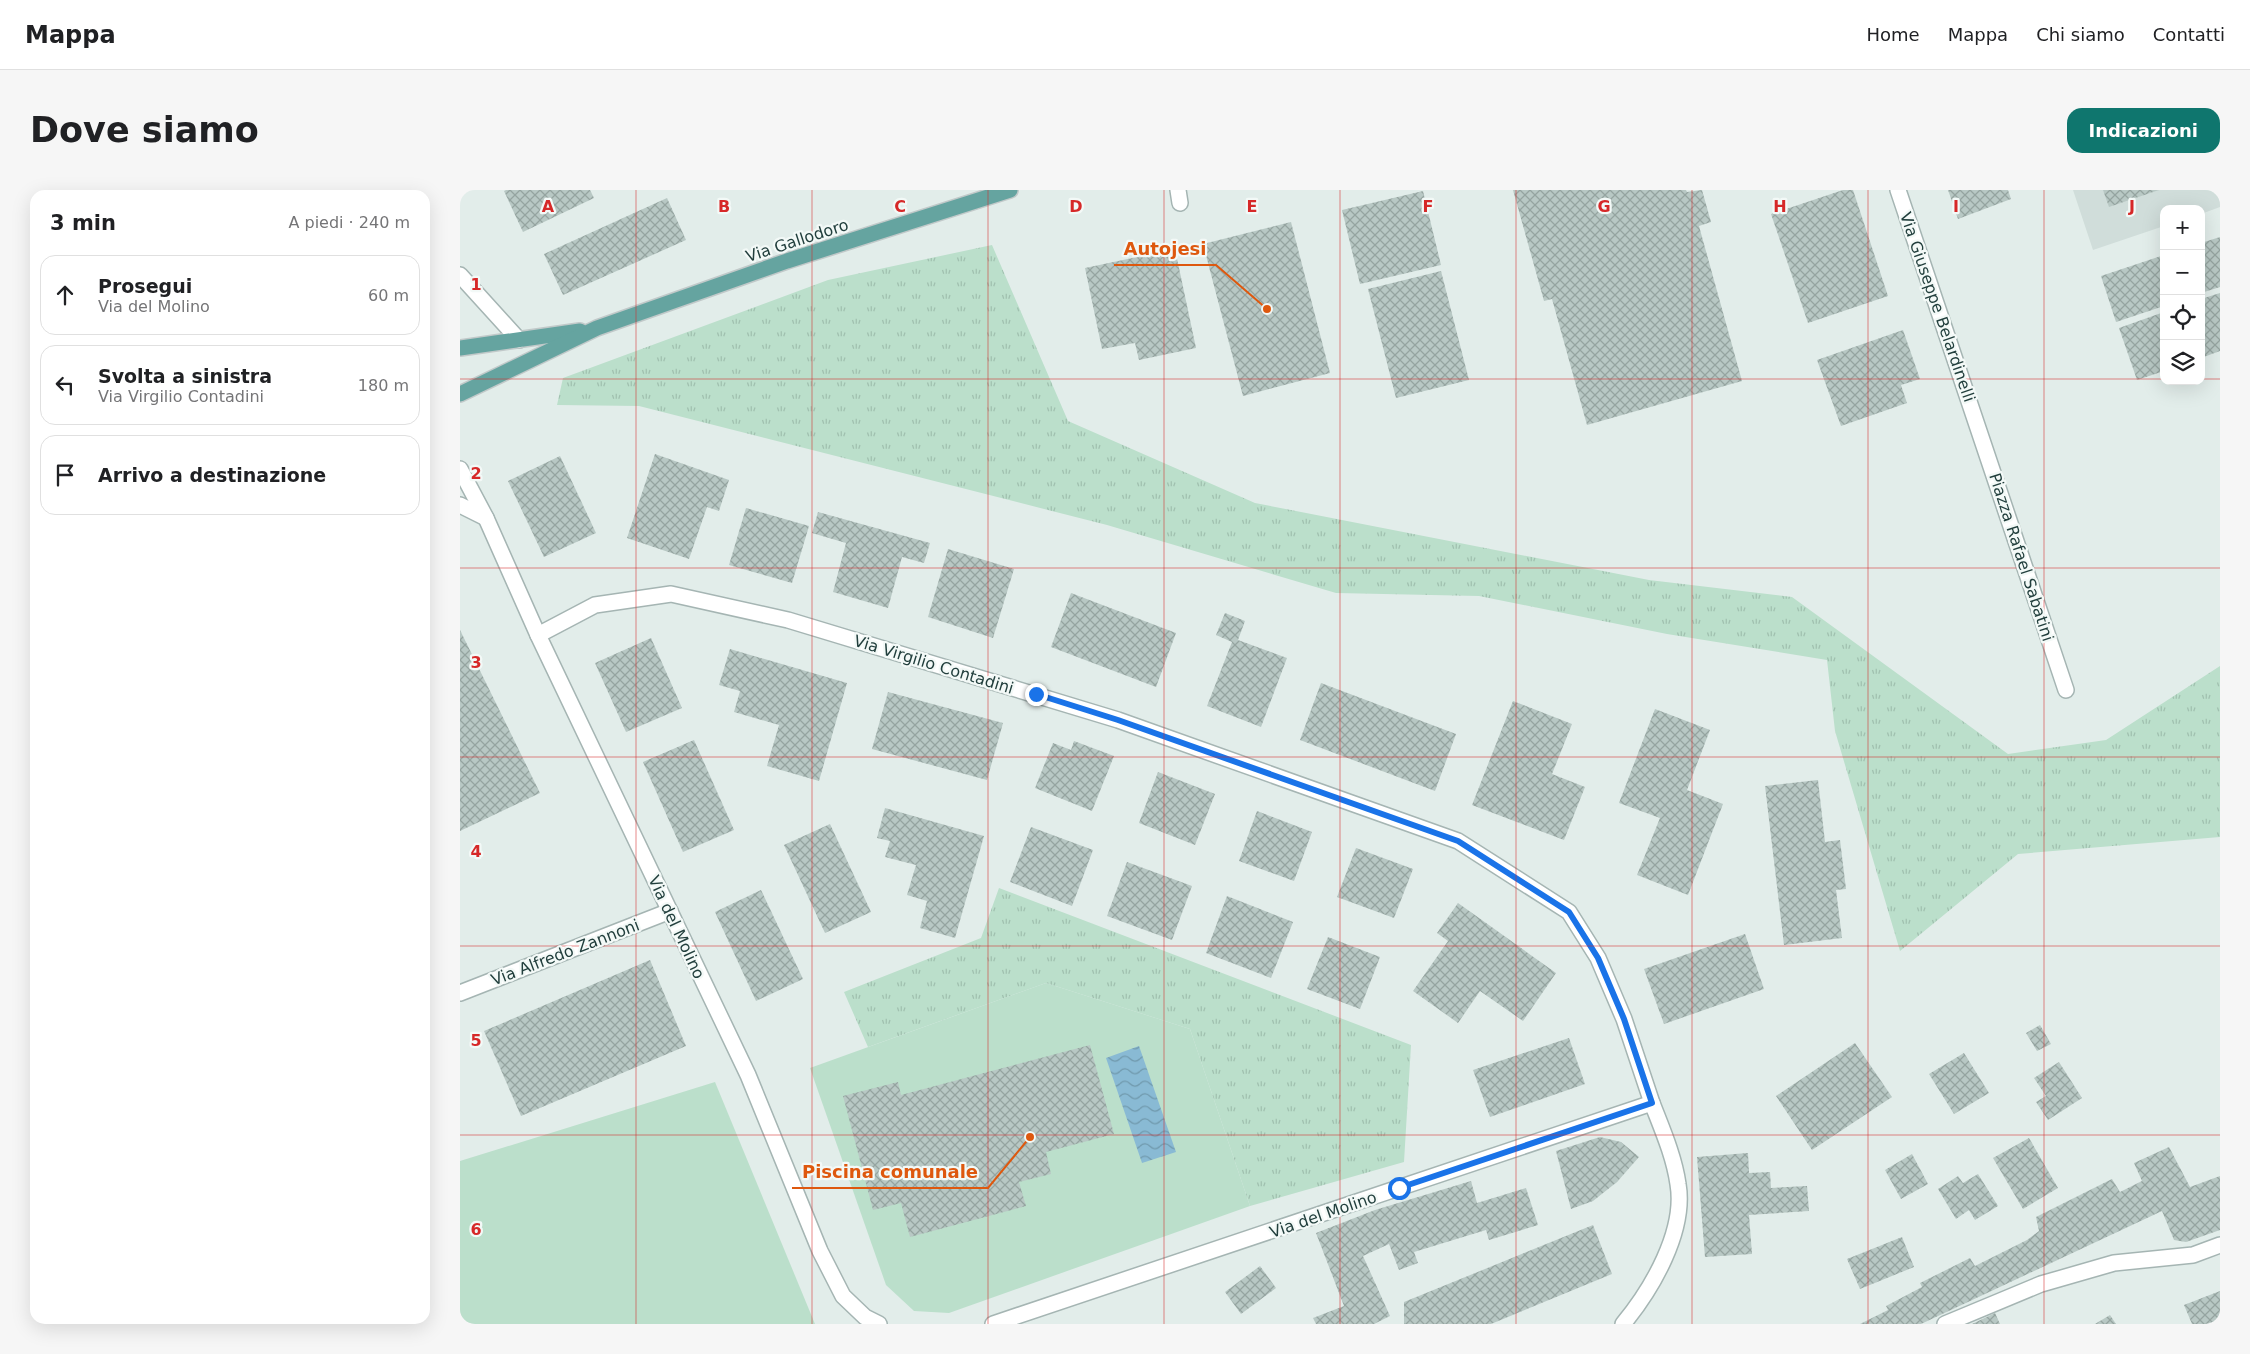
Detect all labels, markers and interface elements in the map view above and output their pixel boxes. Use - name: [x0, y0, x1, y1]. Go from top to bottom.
- text: Mappa: [25, 21, 116, 49]
- text: Home: [1867, 24, 1920, 45]
- text: Mappa: [1948, 24, 2008, 45]
- text: Chi siamo: [2036, 24, 2125, 45]
- text: Contatti: [2153, 24, 2225, 45]
- button: Indicazioni: [2067, 108, 2220, 153]
- text: Dove siamo: [30, 110, 259, 150]
- text: A: [542, 197, 555, 216]
- text: B: [718, 197, 730, 216]
- text: C: [894, 197, 906, 216]
- text: D: [1069, 197, 1083, 216]
- text: E: [1247, 197, 1257, 216]
- text: F: [1423, 197, 1433, 216]
- text: G: [1597, 197, 1611, 216]
- text: H: [1773, 197, 1787, 216]
- text: I: [1953, 197, 1959, 216]
- text: J: [2128, 197, 2135, 216]
- map controls: [2160, 205, 2205, 385]
- button: +: [2160, 205, 2205, 250]
- street label: Via Giuseppe Belardinelli: [1896, 210, 1979, 405]
- text: 3 min: [50, 211, 116, 235]
- text: A piedi · 240 m: [288, 213, 410, 232]
- street label: Via Gallodoro: [743, 215, 851, 266]
- callout: Autojesi: [1114, 232, 1216, 265]
- text: Autojesi: [1124, 238, 1206, 259]
- button: −: [2160, 250, 2205, 295]
- text: Prosegui: [98, 275, 192, 297]
- text: 1: [470, 275, 482, 294]
- icon: ahead: [51, 281, 79, 309]
- text: 60 m: [368, 286, 409, 305]
- button: locate: [2160, 295, 2205, 340]
- text: Via del Molino: [98, 297, 210, 316]
- button: layers: [2160, 340, 2205, 385]
- text: Svolta a sinistra: [98, 365, 272, 387]
- icon: left: [51, 371, 79, 399]
- text: 180 m: [358, 376, 409, 395]
- text: Via Virgilio Contadini: [98, 387, 264, 406]
- icon: arrive: [51, 461, 79, 489]
- text: Arrivo a destinazione: [98, 464, 326, 486]
- text: 2: [470, 464, 482, 483]
- street label: Piazza Rafael Sabatini: [1985, 471, 2058, 644]
- street label: Via Virgilio Contadini: [852, 631, 1016, 698]
- text: 3: [470, 653, 482, 672]
- route end: [1025, 683, 1048, 706]
- text: 4: [470, 842, 482, 861]
- street label: Via del Molino: [644, 872, 709, 982]
- street label: Via Alfredo Zannoni: [488, 915, 642, 990]
- text: 5: [470, 1031, 482, 1050]
- callout: Piscina comunale: [792, 1155, 988, 1188]
- text: Piscina comunale: [802, 1161, 978, 1182]
- route start: [1388, 1177, 1411, 1200]
- street label: Via del Molino: [1267, 1187, 1379, 1242]
- text: 6: [470, 1220, 482, 1239]

